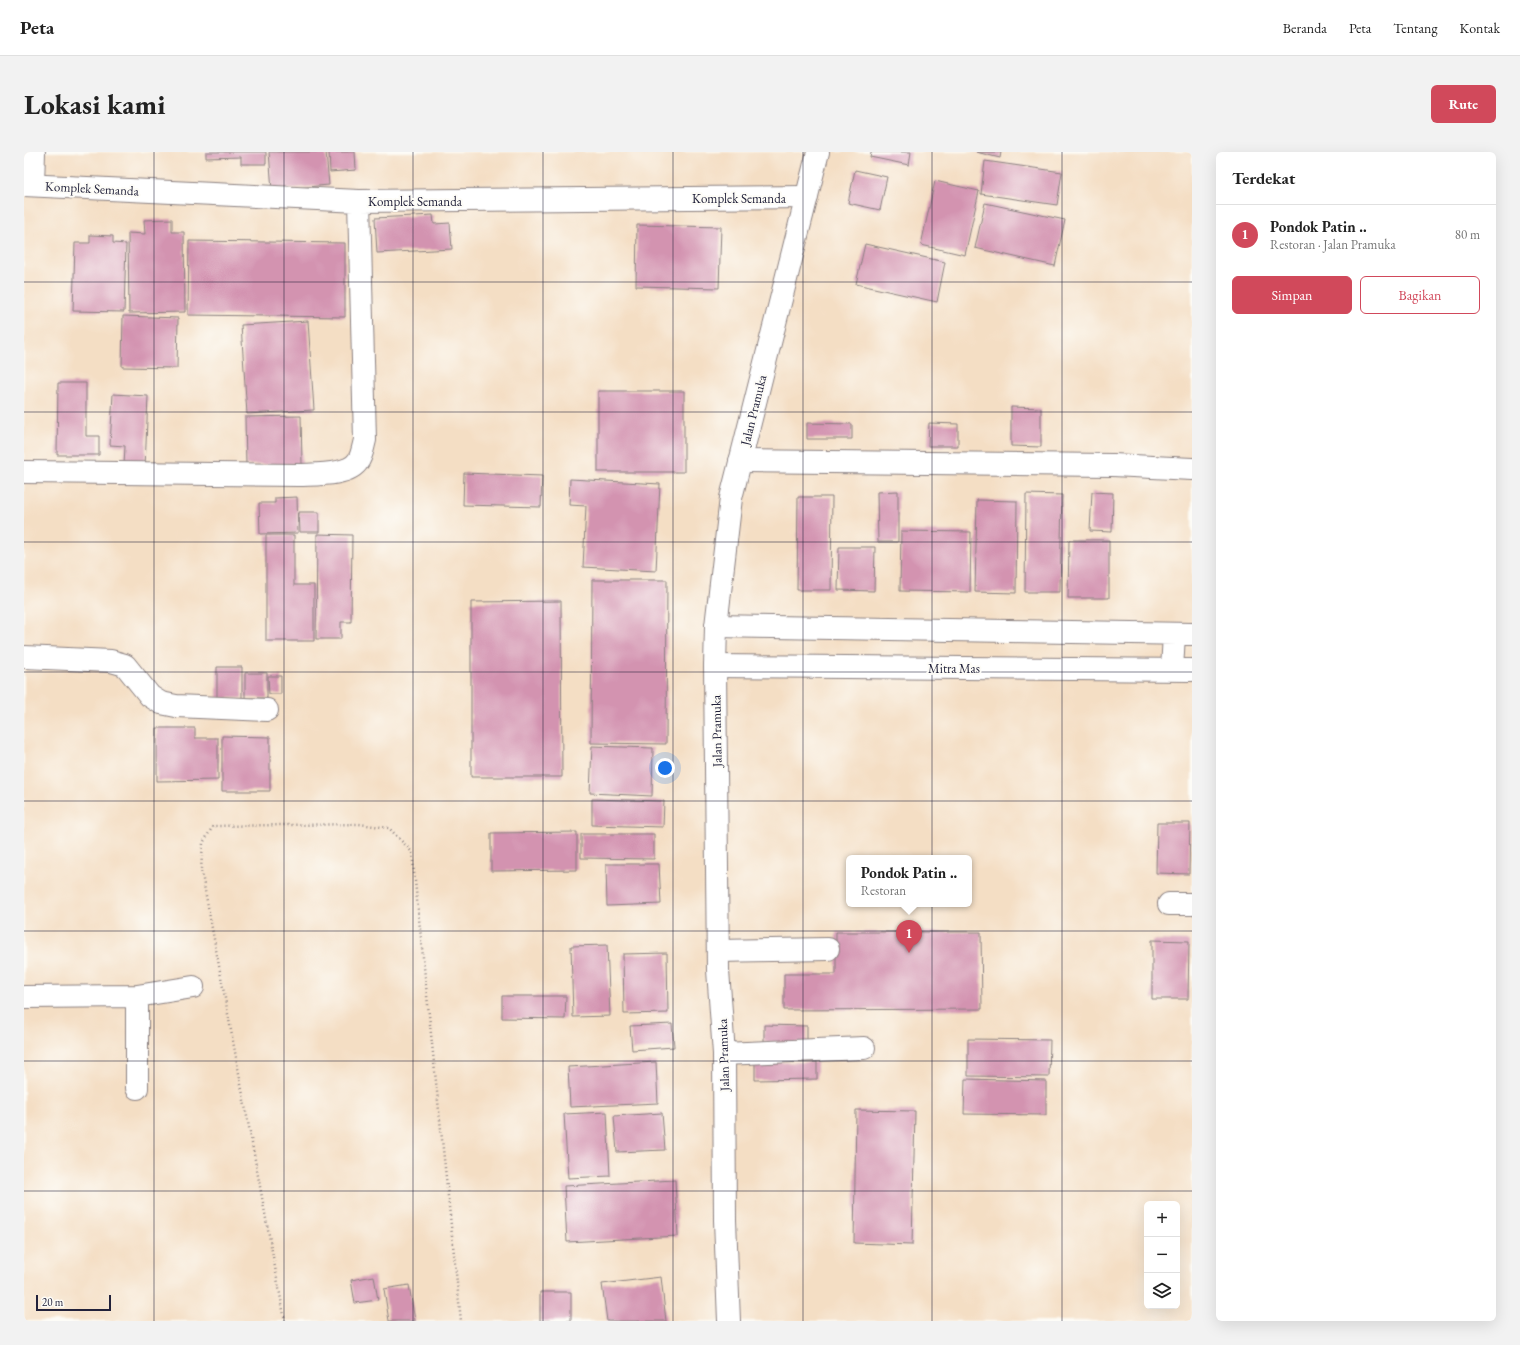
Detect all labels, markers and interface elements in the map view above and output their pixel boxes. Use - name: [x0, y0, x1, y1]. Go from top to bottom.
- text: Peta: [20, 15, 54, 40]
- text: Beranda: [1283, 19, 1327, 37]
- text: Peta: [1349, 19, 1371, 37]
- text: Tentang: [1393, 19, 1438, 37]
- text: Kontak: [1460, 19, 1500, 37]
- button: Rute: [1431, 85, 1496, 123]
- text: Lokasi kami: [24, 86, 165, 122]
- text: Terdekat: [1232, 167, 1295, 189]
- street label: Komplek Semanda: [45, 178, 140, 199]
- street label: Komplek Semanda: [692, 190, 787, 207]
- street label: Komplek Semanda: [368, 193, 463, 210]
- text: Pondok Patin ..: [1270, 217, 1367, 236]
- text: 1: [1242, 226, 1248, 243]
- text: 80 m: [1455, 226, 1480, 243]
- text: Restoran · Jalan Pramuka: [1270, 236, 1396, 253]
- button: Simpan: [1232, 276, 1352, 314]
- button: Bagikan: [1360, 276, 1480, 314]
- street label: Jalan Pramuka: [736, 372, 771, 448]
- street label: Mitra Mas: [928, 660, 980, 677]
- street label: Jalan Pramuka: [707, 694, 726, 768]
- your location: [655, 758, 675, 778]
- popup: [846, 855, 972, 907]
- text: Pondok Patin ..: [861, 863, 957, 882]
- text: Restoran: [861, 882, 906, 899]
- pin: 1: [896, 920, 922, 953]
- street label: Jalan Pramuka: [714, 1018, 733, 1092]
- map controls: [1144, 1201, 1180, 1309]
- button: +: [1144, 1201, 1180, 1237]
- button: −: [1144, 1237, 1180, 1273]
- button: layers: [1144, 1273, 1180, 1309]
- scale bar: [36, 1293, 111, 1312]
- text: 20 m: [42, 1295, 63, 1309]

